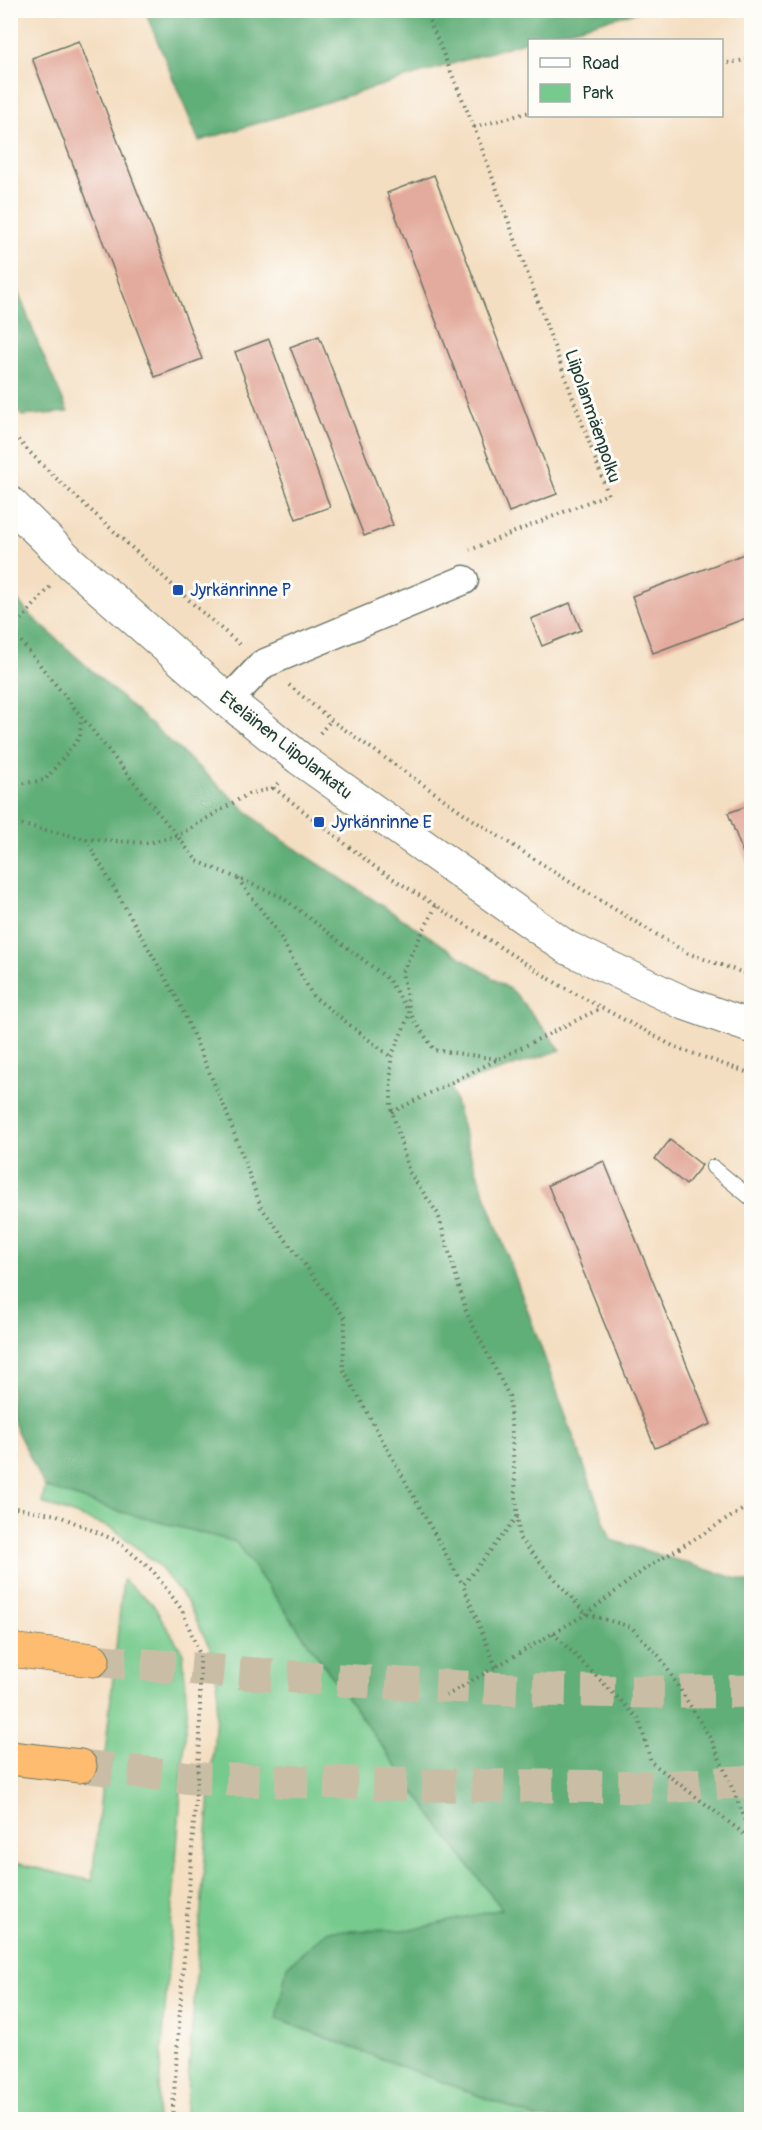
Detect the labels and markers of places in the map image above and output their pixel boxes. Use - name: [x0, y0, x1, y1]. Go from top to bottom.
- place label: Jyrkänrinne P: [190, 579, 292, 602]
- marker: Jyrkänrinne P: [171, 583, 185, 597]
- place label: Jyrkänrinne E: [331, 811, 432, 834]
- marker: Jyrkänrinne E: [312, 815, 326, 829]

